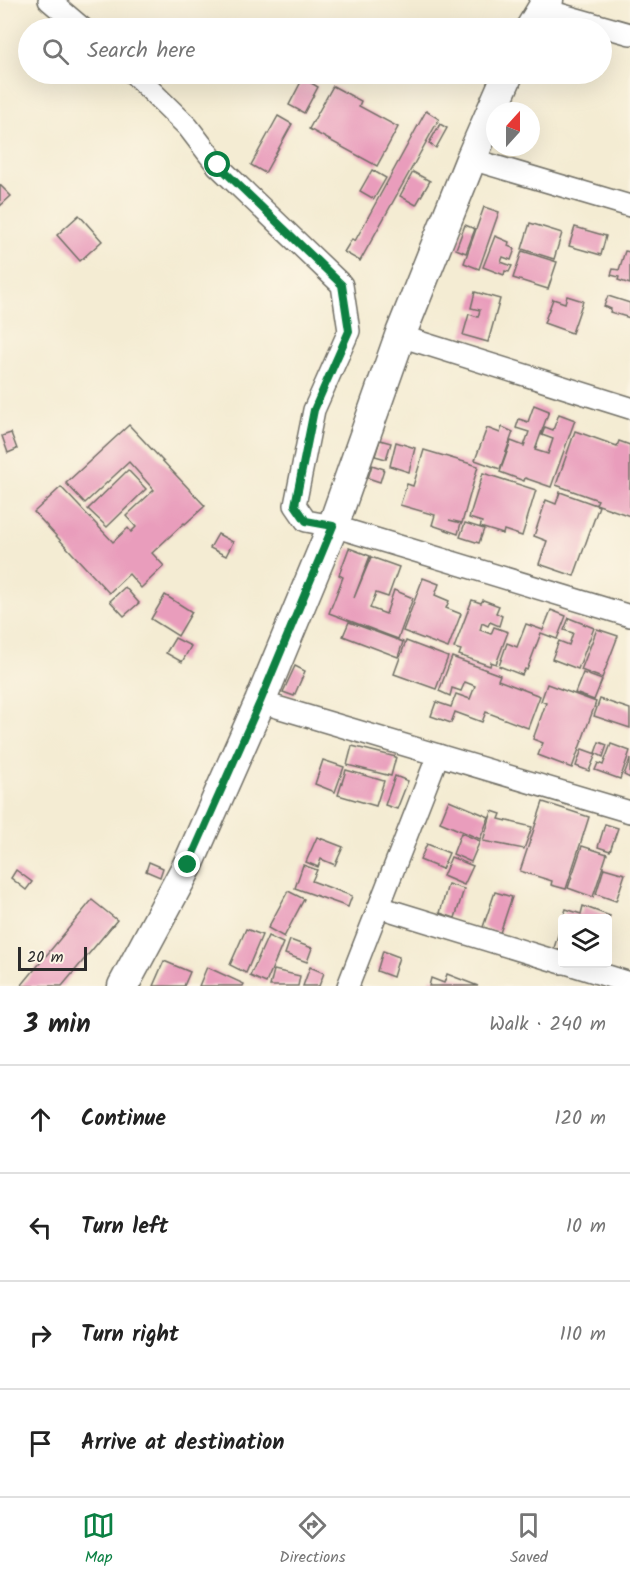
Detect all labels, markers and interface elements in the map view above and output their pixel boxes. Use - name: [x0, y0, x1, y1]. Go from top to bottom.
- search box: [18, 18, 612, 84]
- text: Search here: [87, 34, 195, 69]
- icon: search: [39, 35, 72, 68]
- north arrow: [486, 102, 540, 156]
- route start: [204, 151, 230, 177]
- route end: [174, 851, 200, 877]
- map controls: [558, 914, 612, 968]
- button: layers: [558, 914, 612, 968]
- scale bar: [18, 944, 87, 971]
- text: 20 m: [27, 945, 63, 970]
- text: 3 min: [24, 1004, 91, 1046]
- text: Walk · 240 m: [489, 1009, 606, 1041]
- text: Continue: [81, 1102, 166, 1137]
- icon: ahead: [24, 1103, 57, 1136]
- text: 120 m: [554, 1103, 606, 1135]
- text: Turn left: [81, 1210, 168, 1245]
- icon: left: [24, 1211, 57, 1244]
- text: 10 m: [566, 1211, 606, 1243]
- text: Turn right: [81, 1318, 179, 1353]
- icon: right: [24, 1319, 57, 1352]
- text: 110 m: [560, 1319, 606, 1351]
- text: Arrive at destination: [81, 1426, 284, 1461]
- icon: arrive: [24, 1427, 57, 1460]
- tab: Map: [82, 1509, 115, 1570]
- tab: Directions: [279, 1509, 346, 1570]
- tab: Saved: [510, 1509, 548, 1570]

